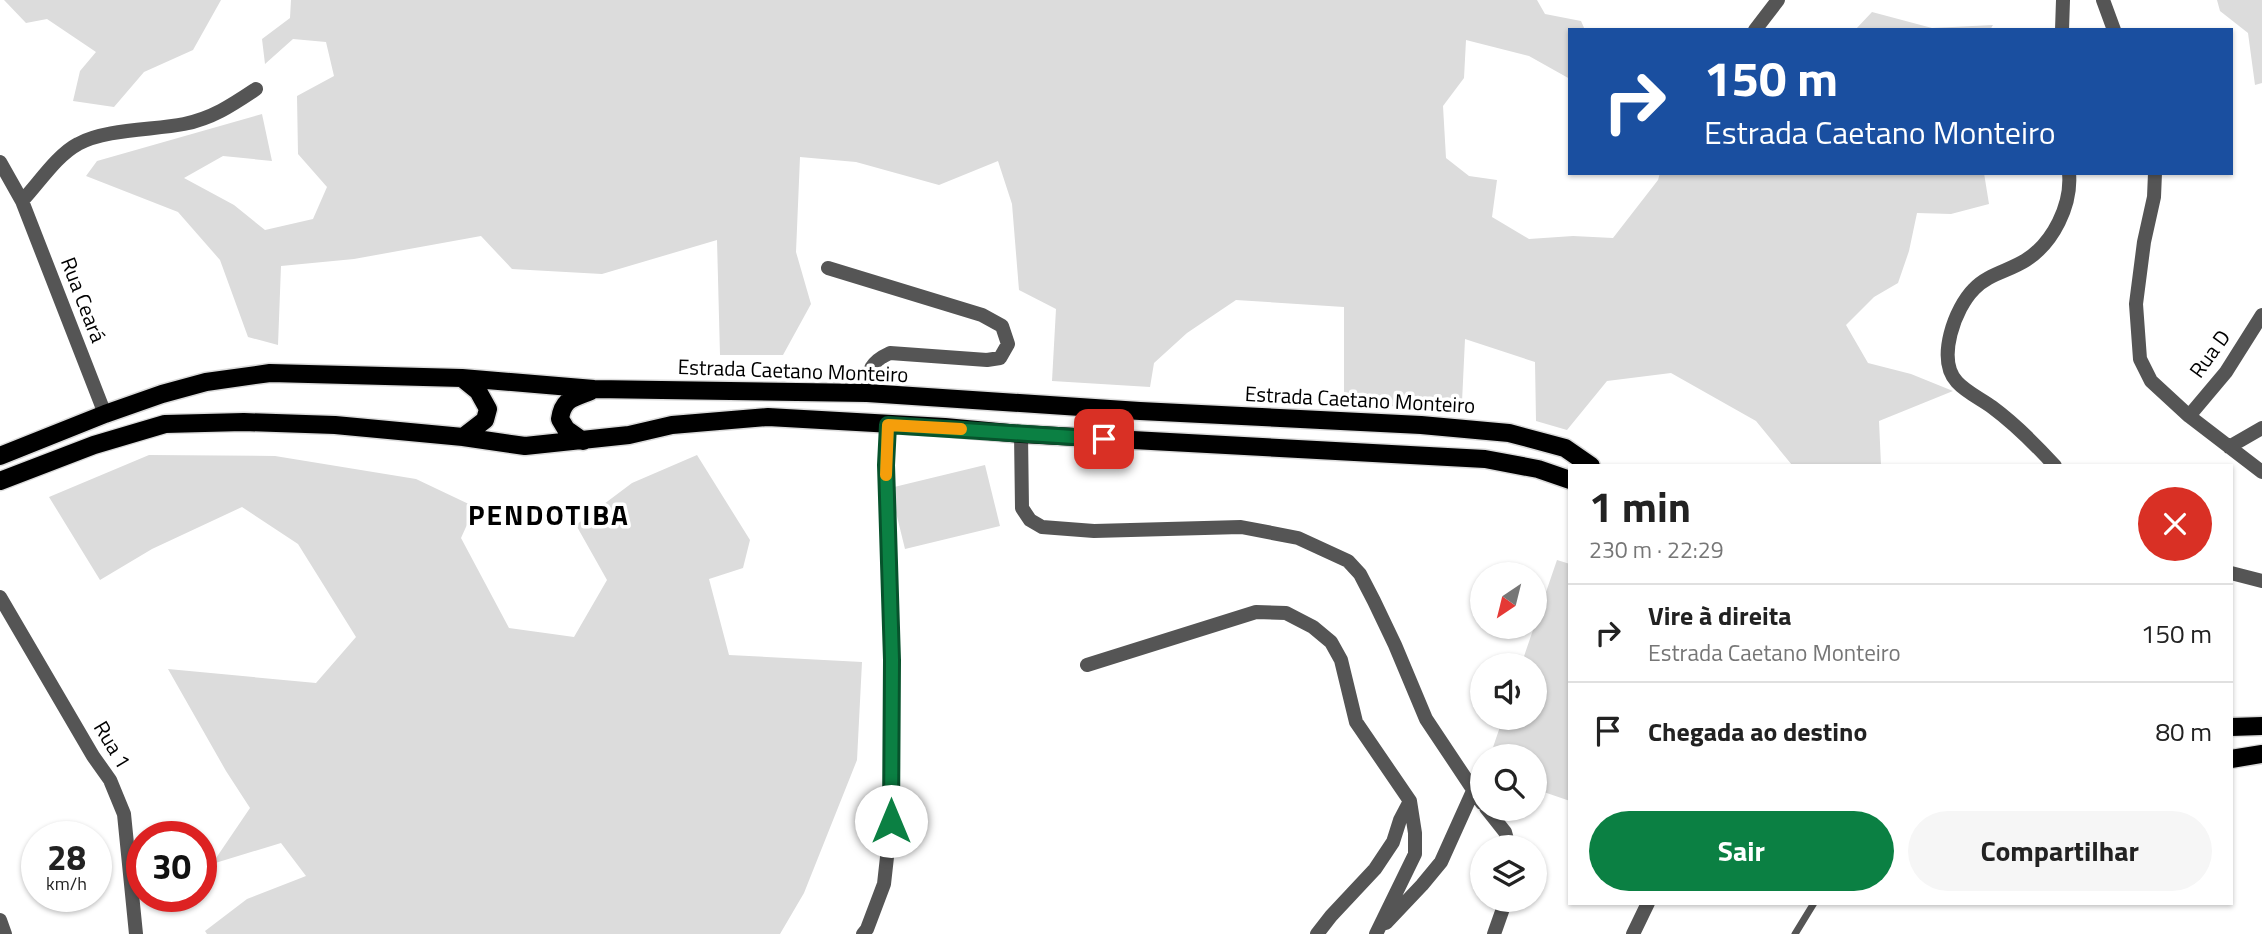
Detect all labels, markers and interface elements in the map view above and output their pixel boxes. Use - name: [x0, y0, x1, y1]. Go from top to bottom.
- text: 150 m: [1704, 40, 1838, 115]
- icon: right: [1589, 56, 1680, 147]
- text: Estrada Caetano Monteiro: [1704, 108, 2056, 156]
- street label: Rua Ceará: [53, 252, 115, 348]
- street label: Rua D: [2181, 323, 2238, 384]
- street label: Estrada Caetano Monteiro: [677, 350, 909, 390]
- street label: Estrada Caetano Monteiro: [1244, 377, 1476, 421]
- pin: [1074, 409, 1134, 469]
- icon: arrive: [1085, 420, 1123, 458]
- text: 1 min: [1589, 474, 1691, 538]
- button: close: [2138, 487, 2212, 561]
- district label: PENDOTIBA: [468, 493, 630, 536]
- text: 230 m · 22:29: [1589, 532, 1724, 567]
- north arrow: [1470, 562, 1547, 639]
- map controls: [1470, 562, 1547, 912]
- text: Vire à direita: [1648, 596, 1791, 635]
- icon: right: [1589, 614, 1627, 652]
- text: 150 m: [2141, 614, 2212, 653]
- text: Estrada Caetano Monteiro: [1648, 635, 1901, 670]
- button: sound: [1470, 653, 1547, 730]
- icon: arrive: [1589, 712, 1627, 750]
- text: Chegada ao destino: [1648, 712, 1867, 751]
- text: 80 m: [2155, 712, 2212, 751]
- street label: Rua 1: [86, 714, 140, 775]
- button: search: [1470, 744, 1547, 821]
- position arrow: [854, 784, 928, 858]
- button: Sair: [1589, 811, 1894, 891]
- button: Compartilhar: [1908, 811, 2212, 891]
- speed limit sign: 30: [126, 821, 217, 912]
- text: 28: [47, 830, 86, 884]
- button: layers: [1470, 835, 1547, 912]
- text: km/h: [46, 870, 87, 897]

